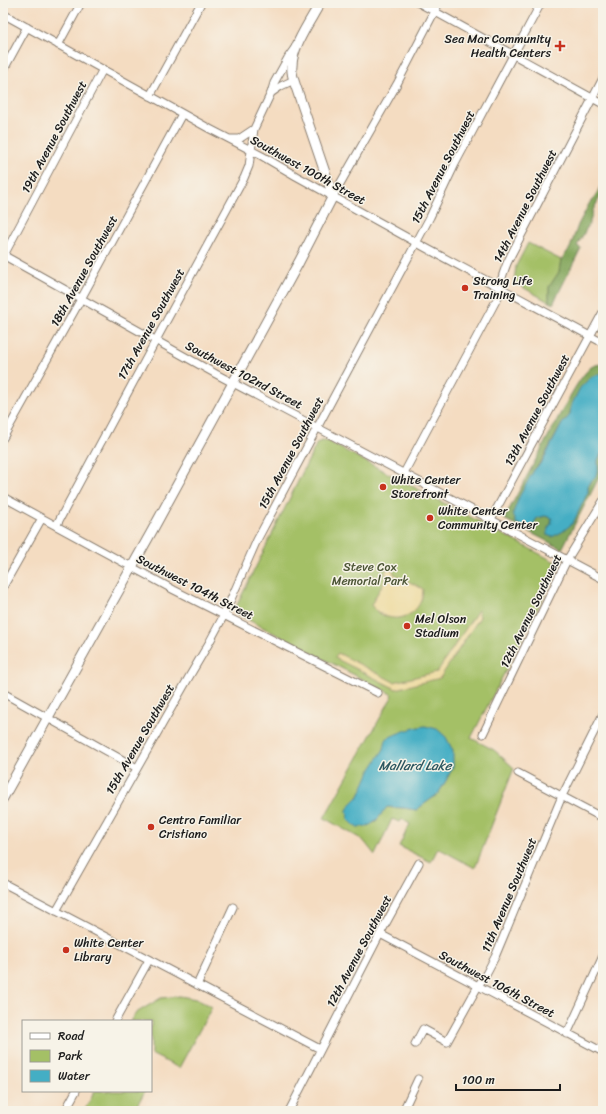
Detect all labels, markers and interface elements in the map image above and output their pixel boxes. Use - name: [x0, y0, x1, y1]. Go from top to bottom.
- place label: Sea Mar Community Health Centers: [445, 28, 552, 64]
- marker: Sea Mar Community Health Centers: [554, 40, 566, 52]
- street label: 19th Avenue Southwest: [15, 77, 93, 197]
- street label: 15th Avenue Southwest: [405, 106, 481, 228]
- street label: Southwest 100th Street: [246, 129, 370, 211]
- street label: 14th Avenue Southwest: [487, 145, 563, 267]
- street label: 18th Avenue Southwest: [44, 211, 124, 331]
- street label: 17th Avenue Southwest: [111, 264, 191, 384]
- place label: Strong Life Training: [473, 270, 533, 306]
- marker: Strong Life Training: [460, 283, 470, 293]
- street label: Southwest 102nd Street: [181, 335, 307, 415]
- street label: 13th Avenue Southwest: [498, 350, 576, 470]
- street label: 15th Avenue Southwest: [252, 393, 330, 513]
- place label: White Center Storefront: [391, 469, 462, 505]
- marker: White Center Storefront: [378, 482, 388, 492]
- place label: White Center Community Center: [438, 500, 538, 536]
- marker: White Center Community Center: [425, 513, 435, 523]
- street label: Southwest 104th Street: [132, 548, 258, 626]
- street label: 12th Avenue Southwest: [494, 550, 568, 672]
- park label: Steve Cox Memorial Park: [332, 556, 409, 592]
- place label: Mel Olson Stadium: [415, 608, 467, 644]
- marker: Mel Olson Stadium: [402, 621, 412, 631]
- street label: 15th Avenue Southwest: [99, 679, 181, 799]
- water label: Mallard Lake: [379, 754, 453, 777]
- place label: Centro Familiar Cristiano: [159, 809, 242, 845]
- marker: Centro Familiar Cristiano: [146, 822, 156, 832]
- street label: 11th Avenue Southwest: [475, 834, 543, 956]
- street label: 12th Avenue Southwest: [320, 891, 398, 1011]
- place label: White Center Library: [74, 932, 145, 968]
- street label: Southwest 106th Street: [435, 944, 559, 1024]
- marker: White Center Library: [61, 945, 71, 955]
- legend: [22, 1020, 152, 1092]
- text: Road: [58, 1025, 85, 1047]
- text: Park: [58, 1045, 83, 1067]
- text: Water: [58, 1065, 91, 1087]
- scale bar: [456, 1066, 560, 1092]
- text: 100 m: [462, 1069, 495, 1091]

